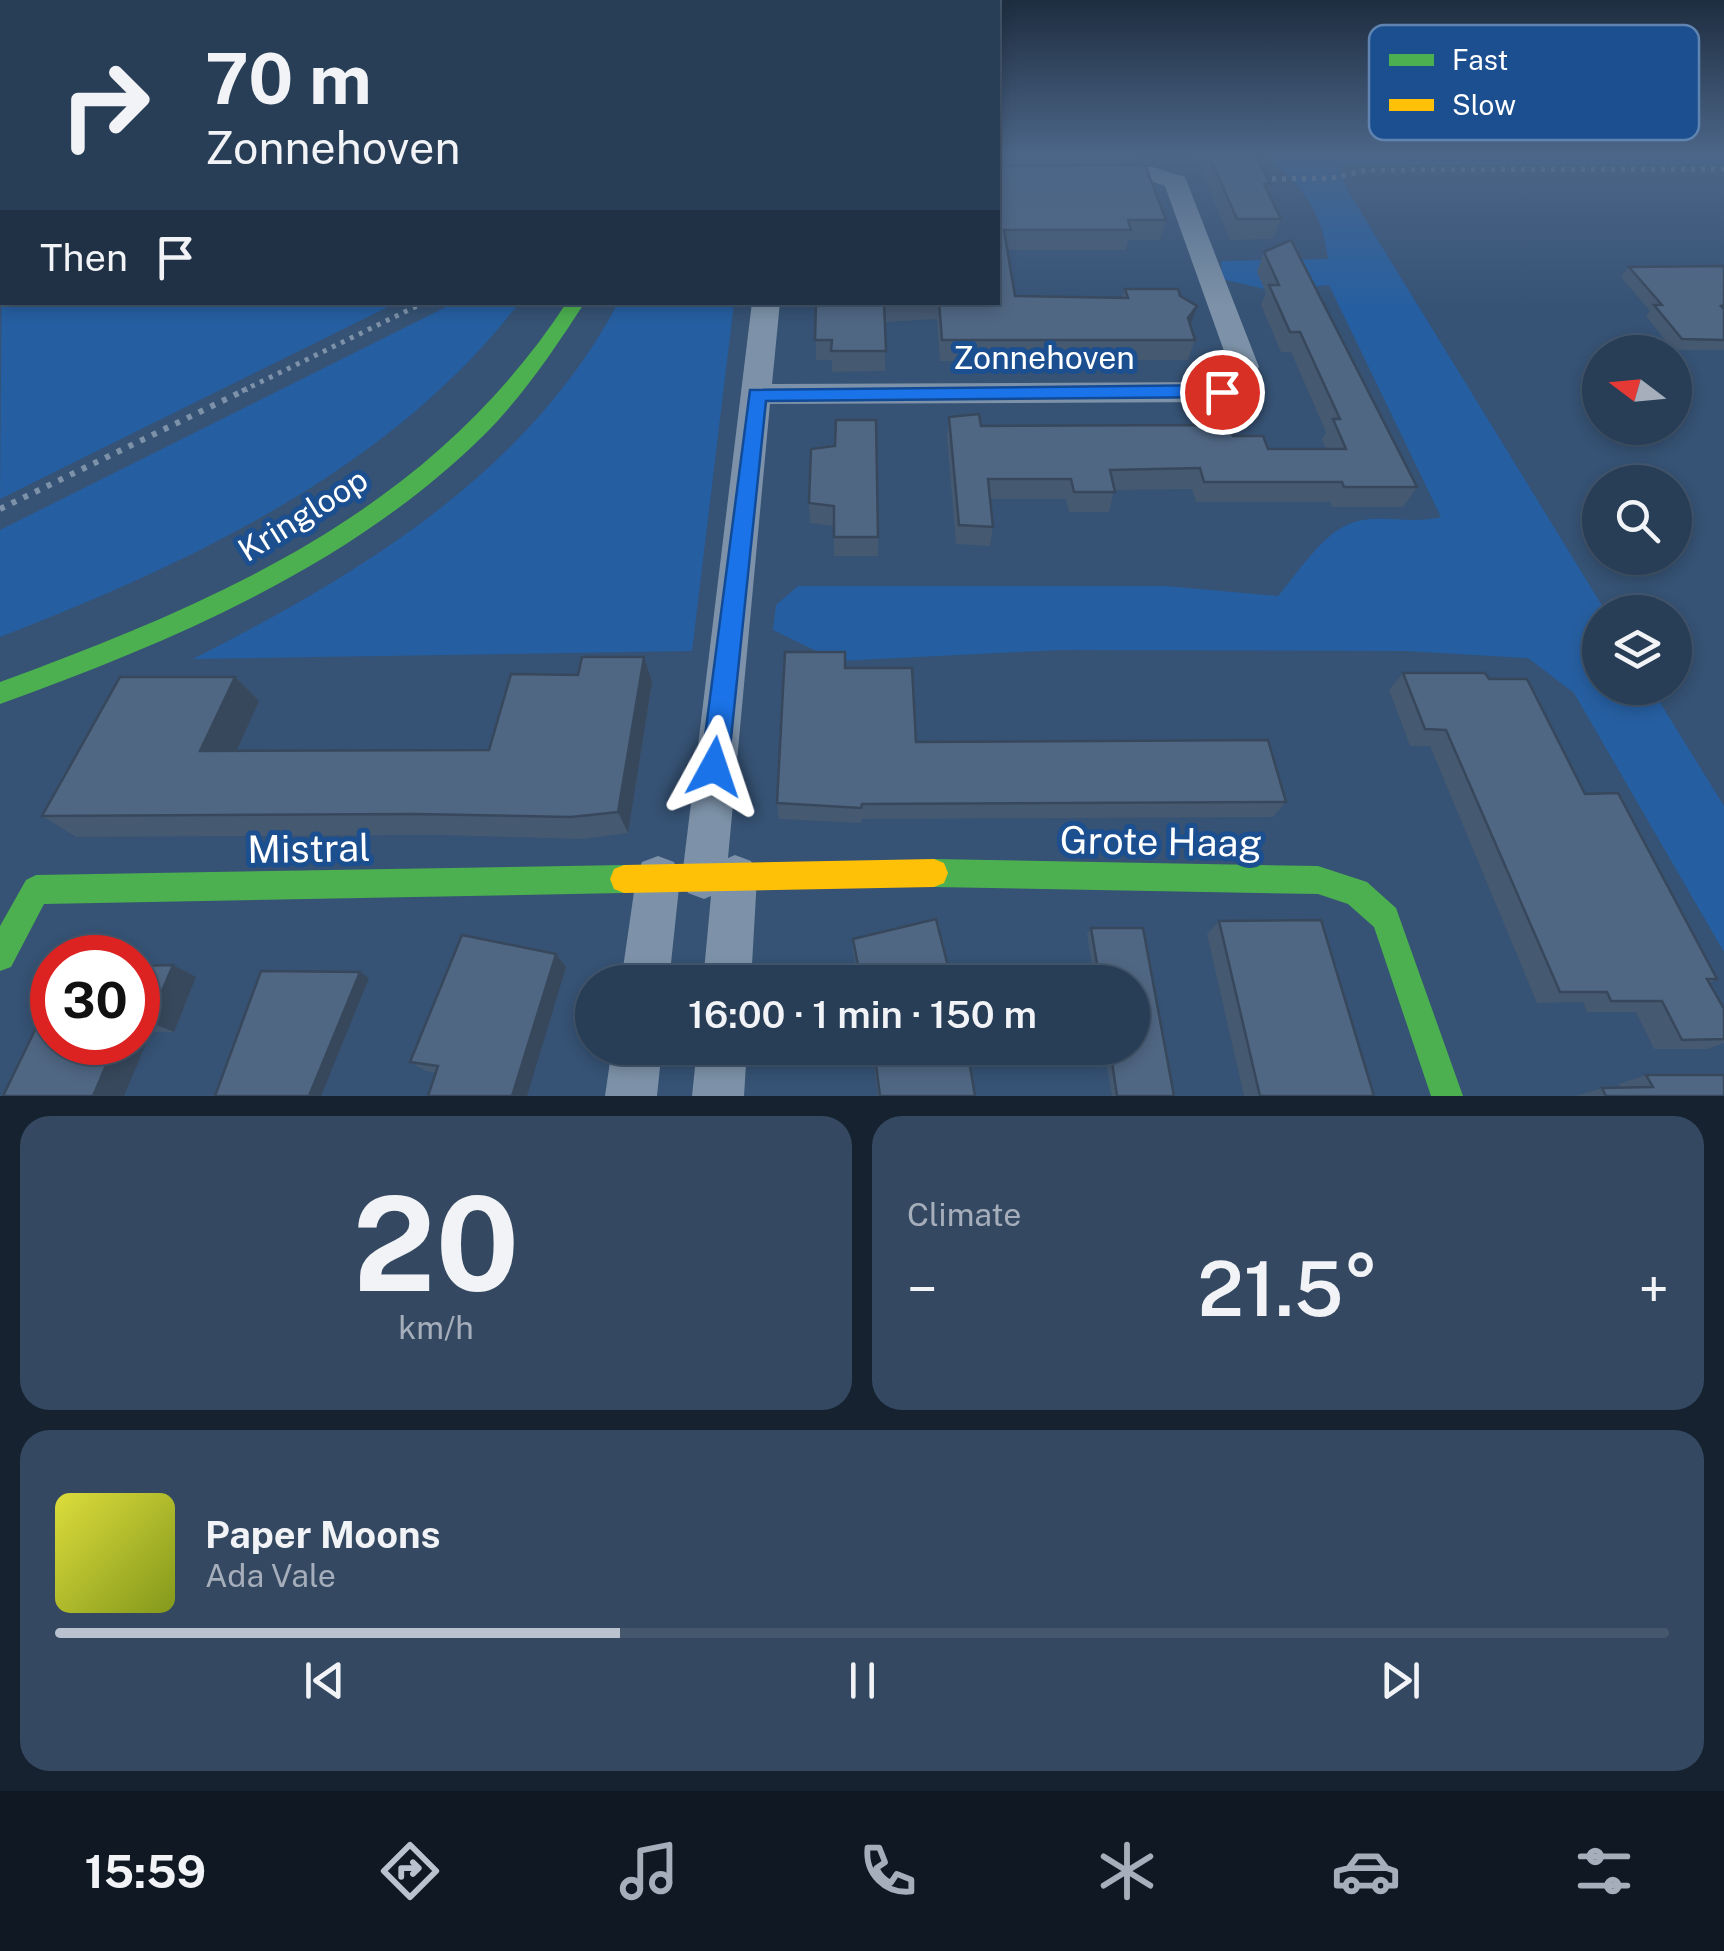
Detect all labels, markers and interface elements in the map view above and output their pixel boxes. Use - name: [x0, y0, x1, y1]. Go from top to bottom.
- legend: [1369, 25, 1699, 140]
- text: 70 m: [205, 37, 372, 120]
- icon: right: [40, 40, 170, 170]
- text: Fast: [1452, 43, 1508, 76]
- text: Slow: [1452, 88, 1516, 121]
- text: Zonnehoven: [205, 121, 461, 174]
- icon: arrive: [148, 230, 203, 285]
- text: Then: [40, 235, 128, 280]
- north arrow: [1582, 335, 1692, 445]
- map controls: [1582, 335, 1692, 705]
- street label: Zonnehoven: [953, 339, 1135, 376]
- pin: [1180, 350, 1265, 435]
- icon: arrive: [1195, 365, 1250, 420]
- street label: Kringloop: [231, 460, 374, 569]
- button: search: [1582, 465, 1692, 575]
- button: layers: [1582, 595, 1692, 705]
- position arrow: [662, 715, 766, 819]
- street label: Grote Haag: [1059, 817, 1263, 866]
- street label: Mistral: [247, 825, 371, 872]
- speed limit sign: 30: [30, 935, 160, 1065]
- text: 16:00 · 1 min · 150 m: [688, 992, 1037, 1037]
- text: 20: [353, 1168, 519, 1320]
- text: Climate: [907, 1196, 1021, 1233]
- text: 21.5°: [1197, 1245, 1379, 1333]
- text: −: [907, 1257, 938, 1321]
- text: +: [1638, 1257, 1669, 1321]
- text: km/h: [398, 1309, 474, 1346]
- text: Paper Moons: [205, 1512, 440, 1557]
- text: Ada Vale: [205, 1557, 336, 1594]
- icon: previous: [297, 1653, 352, 1708]
- icon: pause: [835, 1653, 890, 1708]
- icon: next: [1373, 1653, 1428, 1708]
- icon: directions: [375, 1836, 445, 1906]
- icon: music: [614, 1836, 684, 1906]
- icon: phone: [853, 1836, 923, 1906]
- icon: climate: [1092, 1836, 1162, 1906]
- icon: car: [1331, 1836, 1401, 1906]
- icon: filters: [1569, 1836, 1639, 1906]
- text: 15:59: [84, 1845, 206, 1898]

